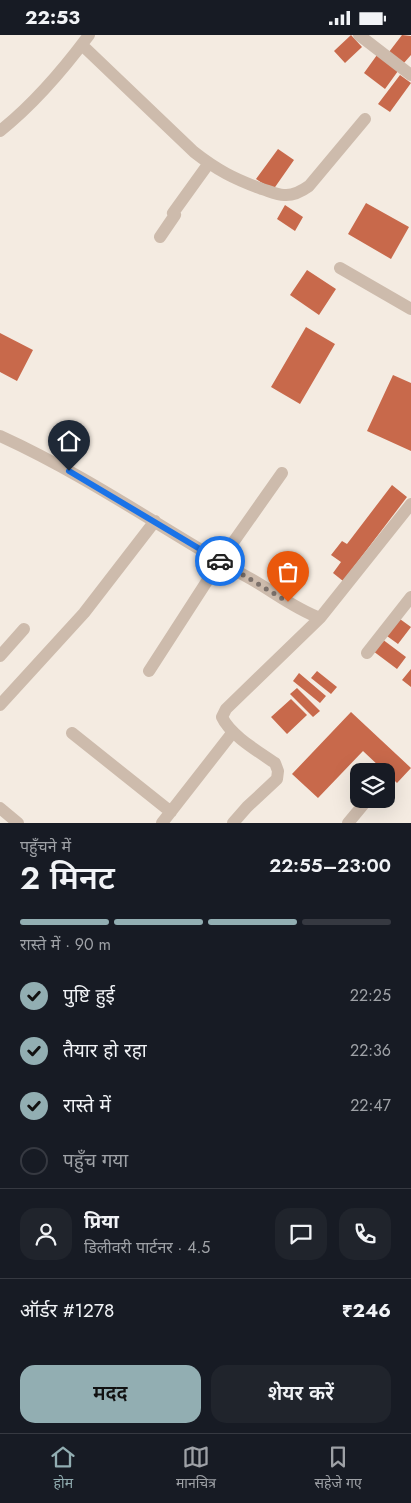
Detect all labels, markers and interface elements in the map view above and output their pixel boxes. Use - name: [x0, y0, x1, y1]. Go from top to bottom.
- text: 22:53: [25, 4, 80, 31]
- pin: [48, 420, 90, 471]
- icon: home: [55, 427, 83, 455]
- courier: [195, 536, 245, 586]
- icon: car: [206, 547, 234, 575]
- pin: [267, 551, 309, 602]
- icon: bag: [274, 558, 302, 586]
- map controls: [350, 763, 395, 808]
- button: layers: [350, 763, 395, 808]
- text: पहुँचने में: [20, 835, 71, 858]
- text: 22:55–23:00: [269, 852, 391, 879]
- text: 2 मिनट: [20, 855, 115, 901]
- text: रास्ते में · 90 m: [20, 933, 111, 956]
- icon: check: [20, 982, 48, 1010]
- text: पुष्टि हुई: [63, 982, 115, 1009]
- text: 22:25: [350, 984, 391, 1007]
- icon: check: [20, 1037, 48, 1065]
- text: तैयार हो रहा: [63, 1037, 147, 1064]
- text: 22:36: [350, 1039, 391, 1062]
- icon: check: [20, 1092, 48, 1120]
- text: रास्ते में: [63, 1092, 111, 1119]
- text: 22:47: [350, 1094, 391, 1117]
- text: पहुँच गया: [63, 1147, 128, 1174]
- button: person: [20, 1208, 72, 1260]
- text: प्रिया: [84, 1208, 119, 1235]
- button: chat: [275, 1208, 327, 1260]
- button: phone: [339, 1208, 391, 1260]
- text: डिलीवरी पार्टनर · 4.5: [84, 1236, 210, 1259]
- text: ऑर्डर #1278: [20, 1297, 114, 1324]
- text: ₹246: [342, 1297, 391, 1324]
- button: मदद: [20, 1365, 201, 1423]
- button: शेयर करें: [211, 1365, 391, 1423]
- tab: होम: [49, 1443, 77, 1494]
- tab: मानचित्र: [176, 1443, 216, 1494]
- tab: सहेजे गए: [315, 1443, 362, 1494]

